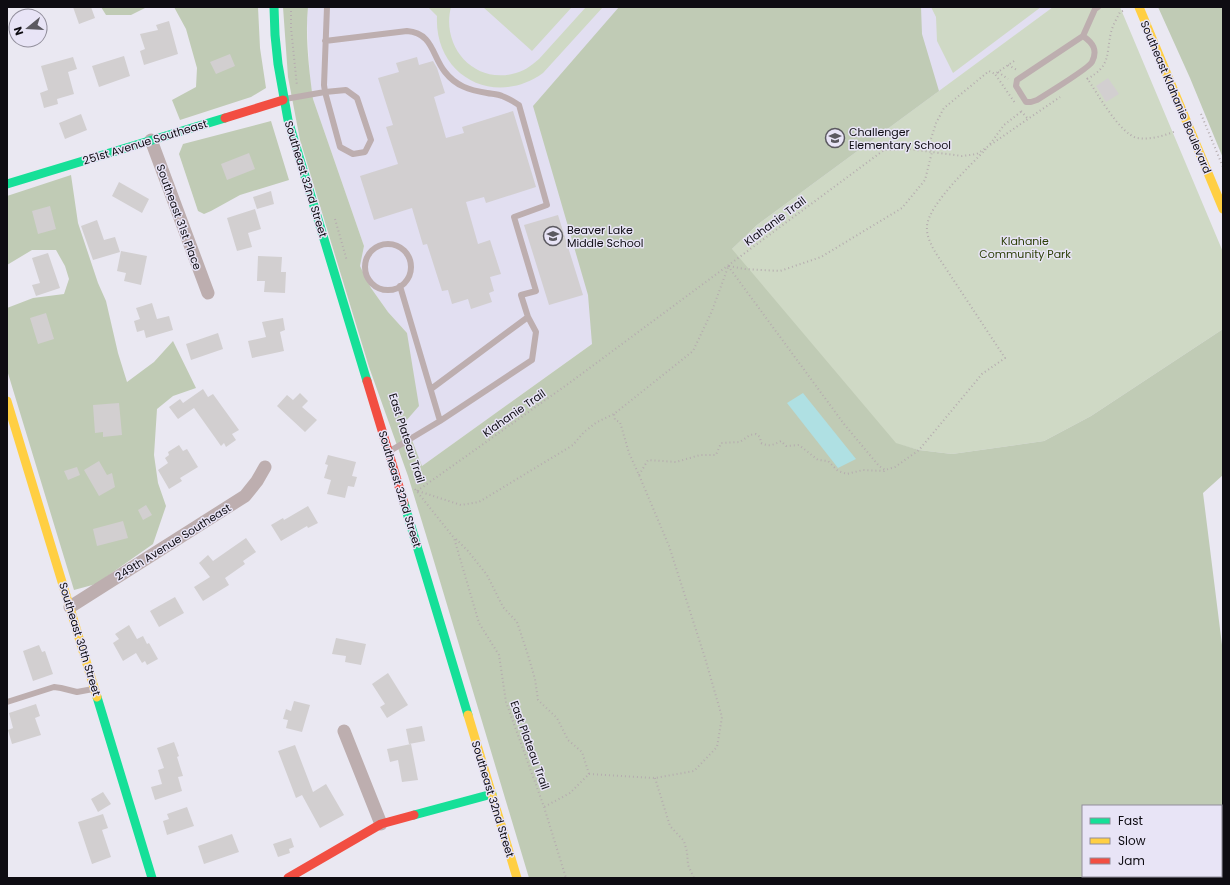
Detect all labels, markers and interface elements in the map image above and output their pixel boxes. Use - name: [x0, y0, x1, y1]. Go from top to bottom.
- north arrow: [8, 8, 48, 48]
- street label: Southeast Klahanie Boulevard: [1136, 18, 1216, 176]
- text: N: [10, 25, 27, 38]
- street label: 251st Avenue Southeast: [81, 115, 209, 169]
- street label: Southeast 32nd Street: [281, 119, 331, 239]
- place label: Challenger Elementary School: [849, 124, 951, 153]
- school or university icon: Challenger Elementary School: [824, 127, 846, 149]
- street label: Southeast 31st Place: [152, 162, 206, 272]
- street label: Klahanie Trail: [741, 192, 809, 250]
- place label: Beaver Lake Middle School: [567, 222, 643, 251]
- school or university icon: Beaver Lake Middle School: [542, 225, 564, 247]
- park label: Klahanie Community Park: [979, 233, 1071, 262]
- street label: Klahanie Trail: [479, 385, 549, 441]
- street label: East Plateau Trail: [385, 391, 429, 485]
- street label: Southeast 32nd Street: [375, 429, 425, 549]
- street label: 249th Avenue Southeast: [112, 500, 234, 584]
- street label: Southeast 30th Street: [55, 580, 105, 698]
- street label: East Plateau Trail: [507, 698, 553, 792]
- street label: Southeast 32nd Street: [468, 739, 518, 859]
- legend: [1082, 805, 1222, 877]
- text: Fast: [1118, 812, 1143, 829]
- text: Slow: [1118, 832, 1146, 849]
- text: Jam: [1118, 852, 1145, 869]

